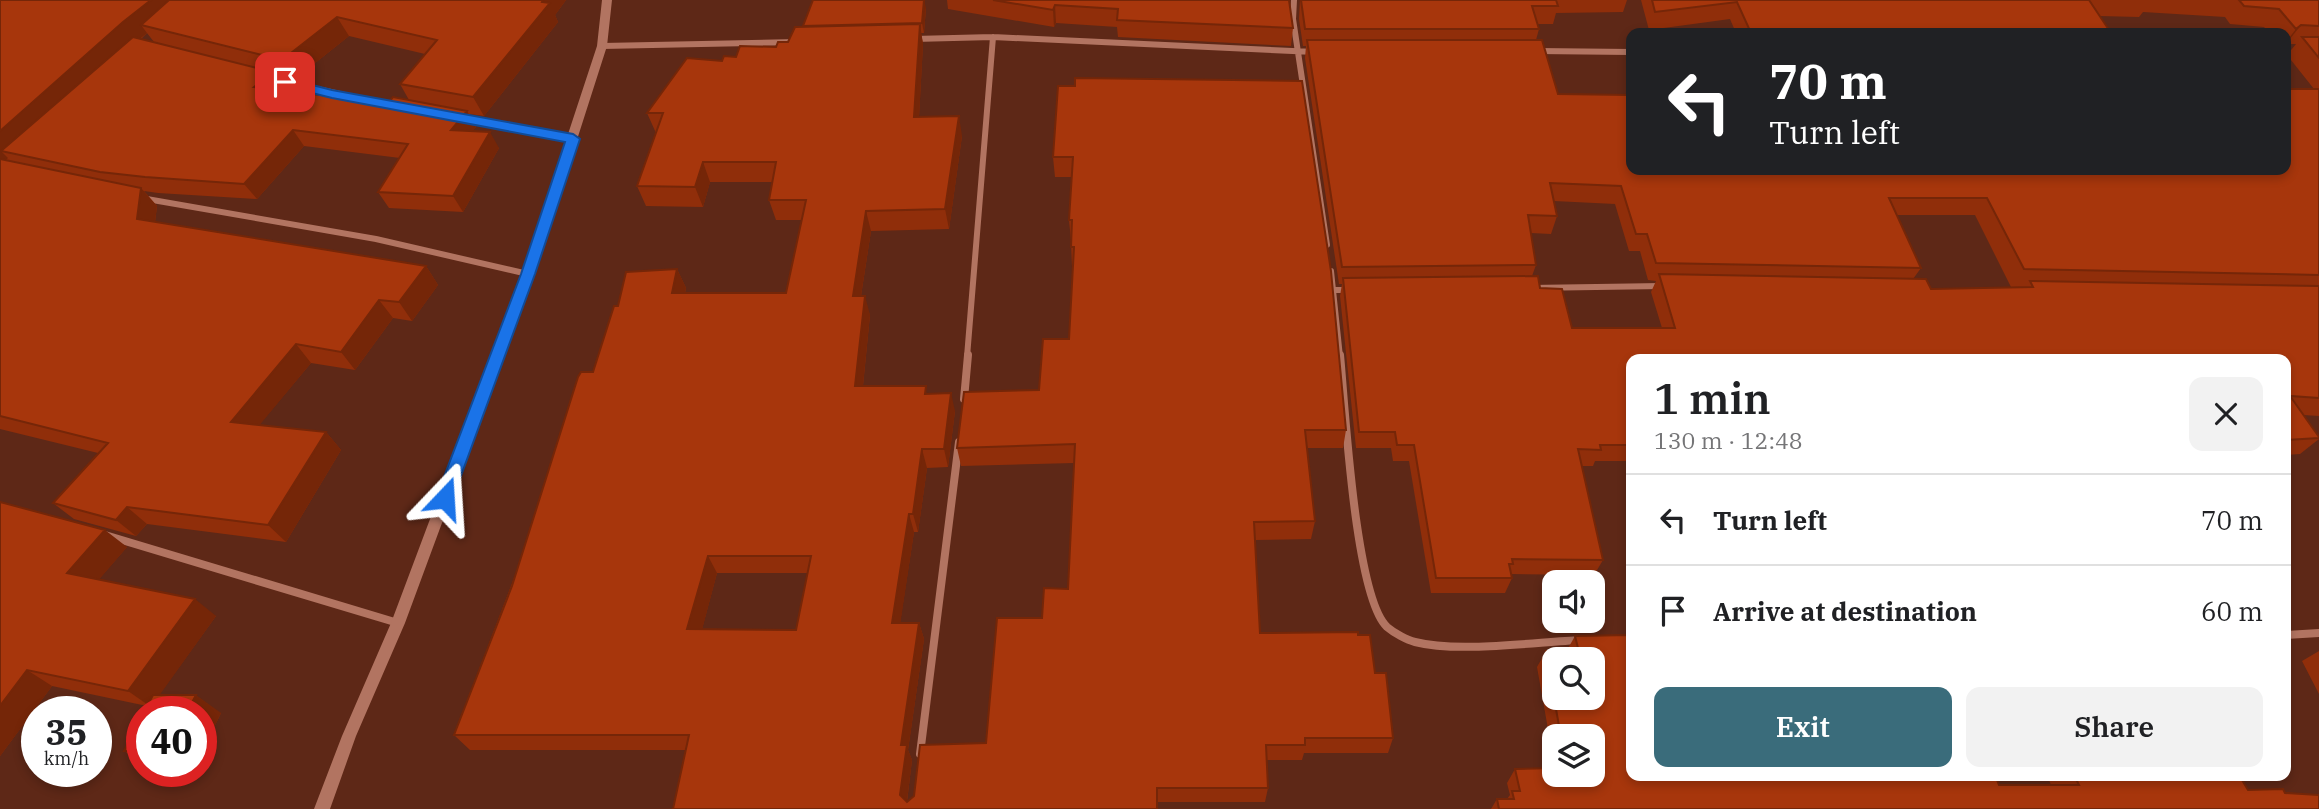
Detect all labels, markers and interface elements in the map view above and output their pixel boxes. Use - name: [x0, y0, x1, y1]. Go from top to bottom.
- text: 70 m: [1769, 49, 1887, 112]
- pin: [255, 52, 315, 112]
- icon: left: [1654, 56, 1745, 147]
- icon: arrive: [266, 63, 304, 101]
- text: Turn left: [1769, 111, 1900, 153]
- text: 1 min: [1654, 371, 1771, 426]
- button: close: [2189, 377, 2263, 451]
- text: 130 m · 12:48: [1654, 425, 1803, 455]
- position arrow: [408, 461, 482, 535]
- icon: left: [1654, 501, 1692, 539]
- text: Turn left: [1713, 503, 1827, 537]
- text: 70 m: [2201, 503, 2263, 537]
- map controls: [1542, 570, 1605, 787]
- button: sound: [1542, 570, 1605, 633]
- icon: arrive: [1654, 592, 1692, 630]
- text: Arrive at destination: [1713, 594, 1977, 628]
- text: 60 m: [2201, 594, 2263, 628]
- button: search: [1542, 647, 1605, 710]
- button: Exit: [1654, 687, 1952, 767]
- button: Share: [1966, 687, 2263, 767]
- speed limit sign: 40: [126, 696, 217, 787]
- text: 35: [45, 709, 88, 755]
- button: layers: [1542, 724, 1605, 787]
- text: km/h: [44, 747, 89, 770]

